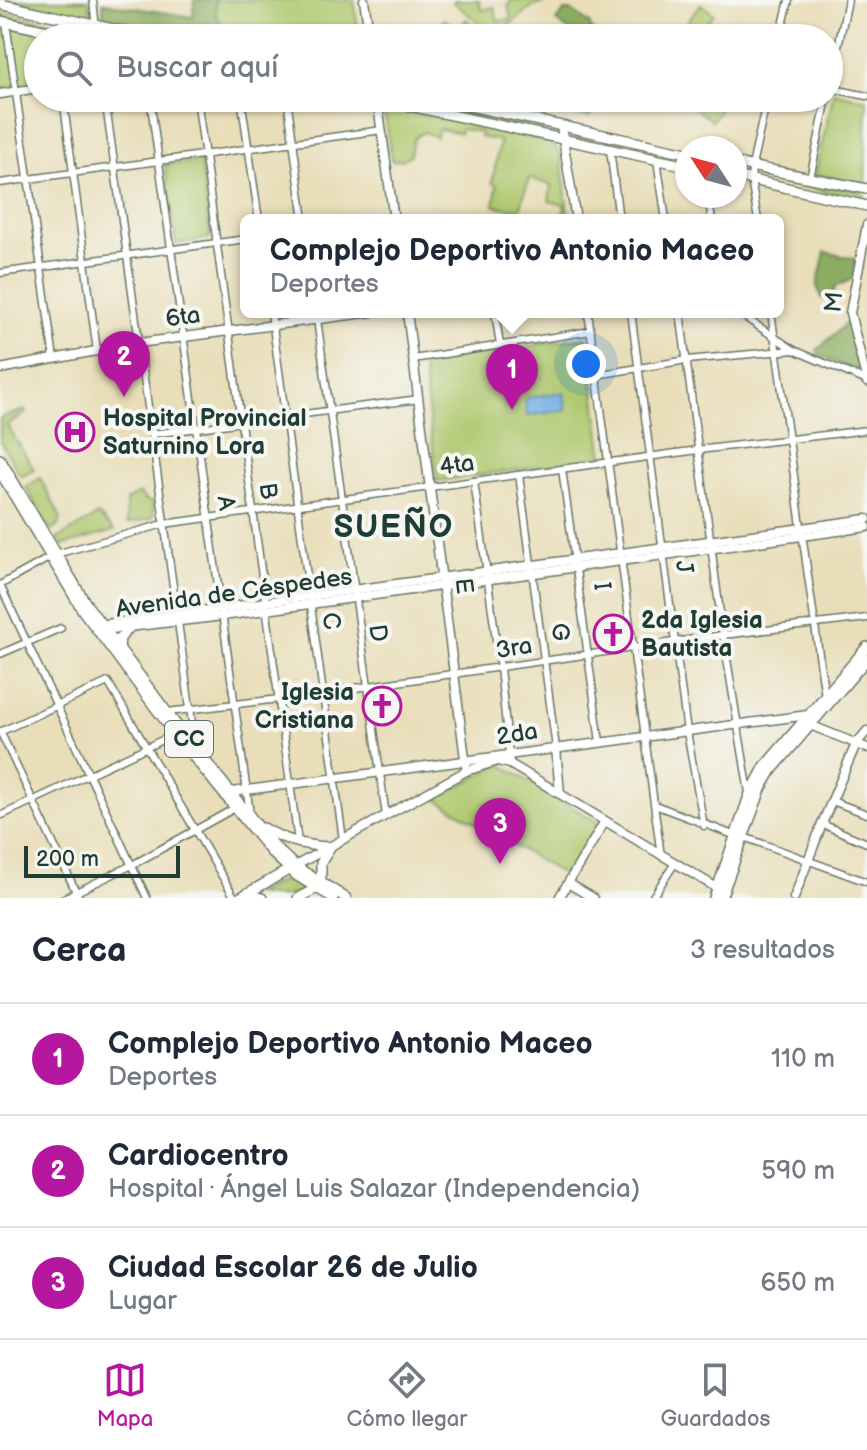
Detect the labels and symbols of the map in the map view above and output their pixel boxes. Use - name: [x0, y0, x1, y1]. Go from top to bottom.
- north arrow: [675, 136, 747, 208]
- street label: M: [819, 290, 849, 314]
- street label: 6ta: [164, 300, 202, 334]
- pin: 2: [98, 331, 150, 397]
- pin: 1: [486, 344, 538, 410]
- your location: [566, 344, 606, 384]
- place label: Hospital Provincial Saturnino Lora: [103, 404, 307, 461]
- hospital icon: Hospital Provincial Saturnino Lora: [54, 411, 96, 453]
- street label: 4ta: [438, 448, 476, 482]
- street label: B: [252, 481, 284, 501]
- street label: A: [211, 494, 241, 513]
- district label: SUEÑO: [334, 506, 454, 547]
- street label: J: [669, 559, 699, 575]
- street label: Avenida de Céspedes: [114, 562, 354, 624]
- street label: E: [449, 576, 479, 596]
- street label: I: [589, 581, 619, 591]
- place label: 2da Iglesia Bautista: [641, 606, 763, 663]
- street label: C: [316, 611, 346, 631]
- church icon: 2da Iglesia Bautista: [592, 613, 634, 655]
- street label: G: [545, 621, 575, 643]
- street label: D: [362, 622, 394, 644]
- street label: 3ra: [494, 631, 534, 665]
- place label: Iglesia Cristiana: [255, 678, 354, 735]
- church icon: Iglesia Cristiana: [361, 685, 403, 727]
- street label: 2da: [494, 716, 540, 752]
- road number: CC: [165, 721, 213, 757]
- pin: 3: [474, 798, 526, 864]
- scale bar: [24, 842, 180, 878]

